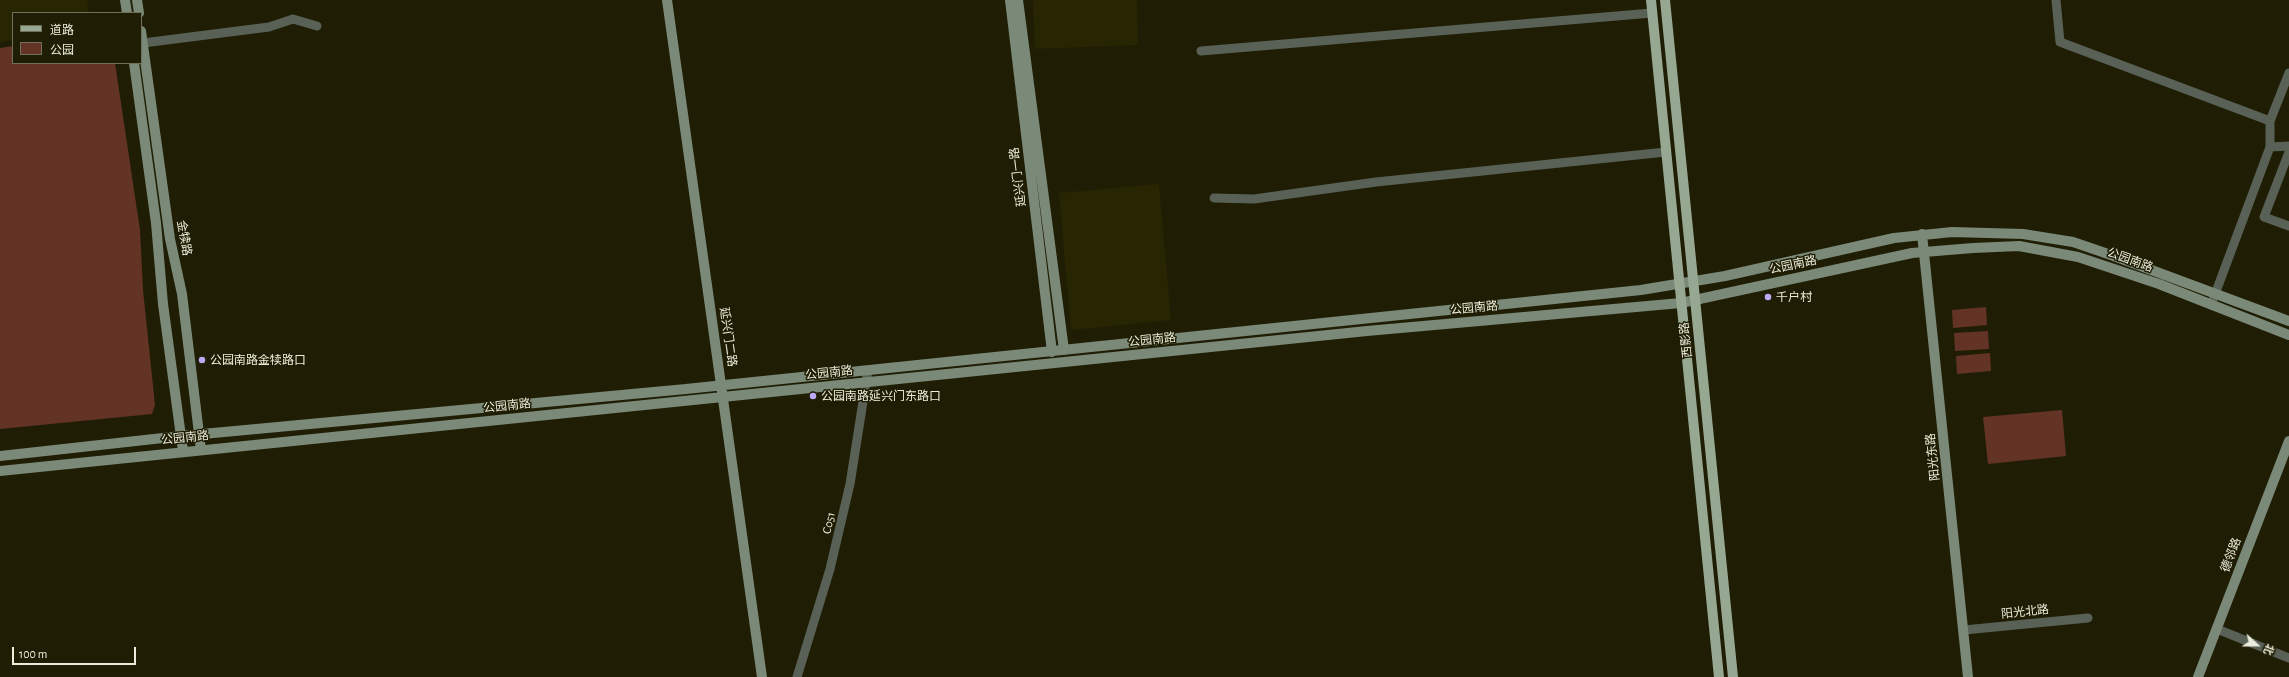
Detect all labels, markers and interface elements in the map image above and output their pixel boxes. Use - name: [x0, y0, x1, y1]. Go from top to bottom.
- legend: [12, 12, 142, 64]
- text: 道路: [50, 24, 74, 36]
- text: 公园: [50, 44, 74, 56]
- street label: 延兴门一路: [1007, 146, 1029, 208]
- street label: 金犊路: [174, 219, 194, 257]
- street label: 公园南路: [2105, 245, 2155, 275]
- street label: 公园南路: [1768, 253, 1818, 277]
- place label: 千户村: [1776, 290, 1812, 304]
- marker: 千户村: [1763, 292, 1773, 302]
- street label: 公园南路: [1449, 299, 1499, 317]
- street label: 延兴门二路: [717, 306, 739, 368]
- street label: 西影路: [1677, 321, 1695, 359]
- street label: 公园南路: [1127, 330, 1177, 350]
- place label: 公园南路金犊路口: [210, 353, 306, 367]
- marker: 公园南路金犊路口: [197, 355, 207, 365]
- street label: 公园南路: [804, 363, 854, 383]
- place label: 公园南路延兴门东路口: [821, 389, 941, 403]
- marker: 公园南路延兴门东路口: [808, 391, 818, 401]
- street label: 公园南路: [482, 396, 532, 416]
- street label: 公园南路: [160, 428, 210, 448]
- street label: 阳光东路: [1923, 432, 1943, 482]
- street label: C051: [820, 511, 838, 535]
- street label: 德邻路: [2218, 536, 2244, 574]
- street label: 阳光北路: [2000, 602, 2050, 622]
- north arrow: [2237, 625, 2277, 665]
- scale bar: [14, 639, 138, 665]
- text: 北: [2262, 642, 2276, 657]
- text: 100 m: [19, 648, 47, 660]

